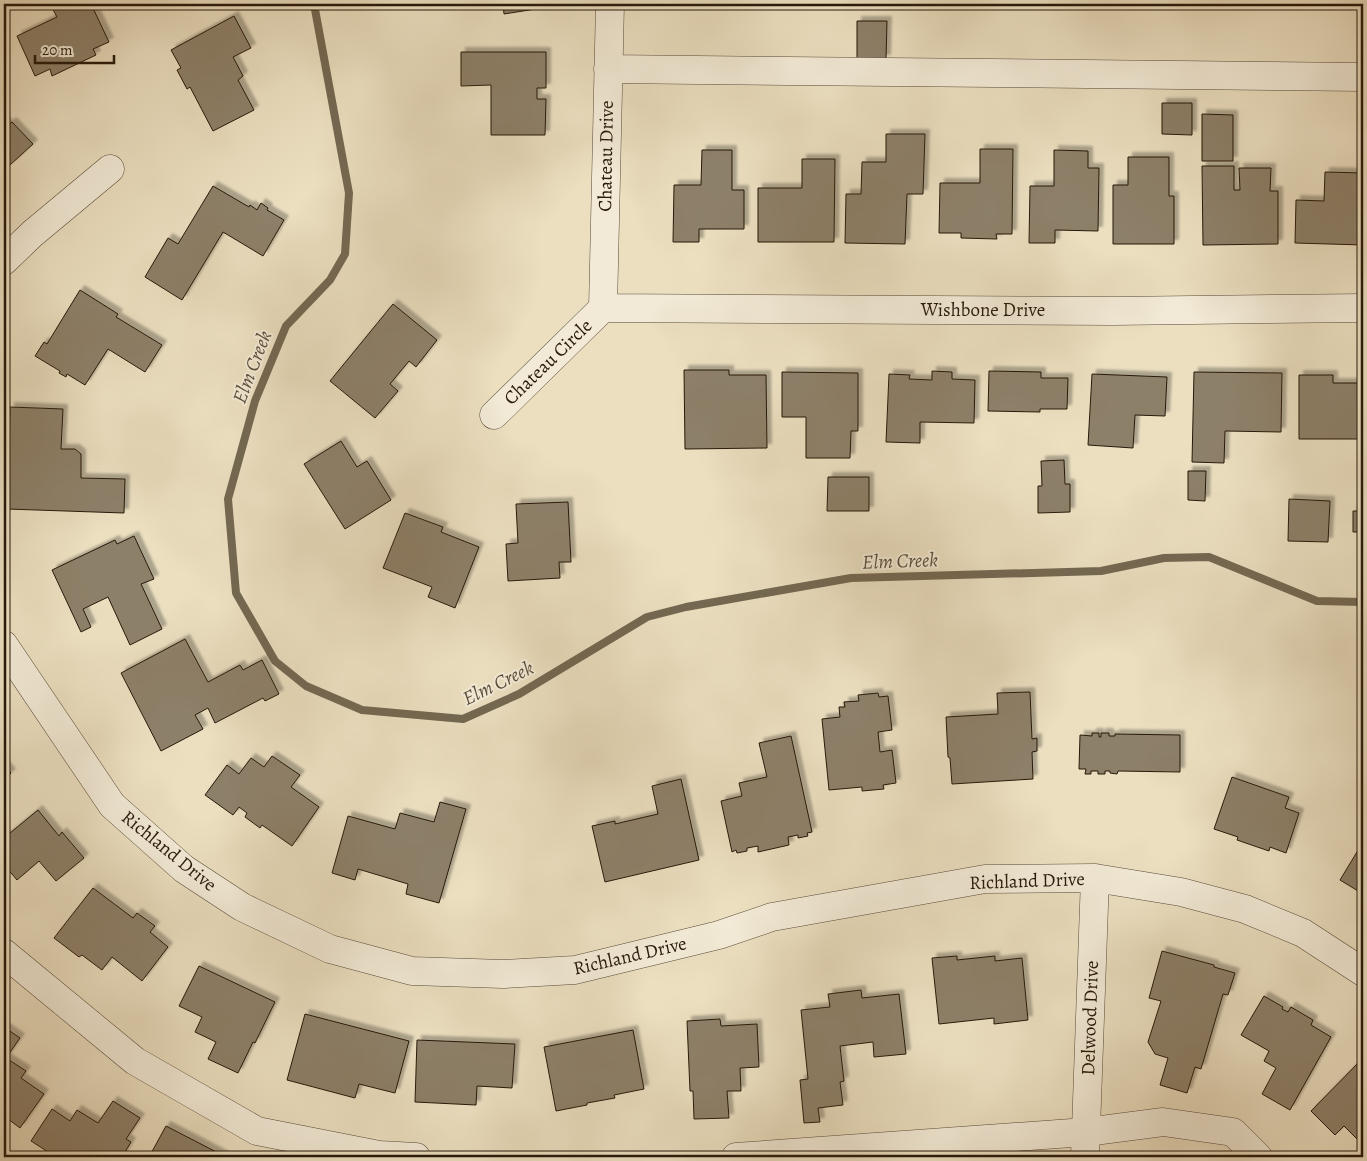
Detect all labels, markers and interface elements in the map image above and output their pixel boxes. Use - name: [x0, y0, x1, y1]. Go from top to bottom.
- scale bar: [35, 32, 114, 64]
- text: 20 m: [42, 40, 73, 60]
- street label: Chateau Drive: [592, 100, 620, 212]
- street label: Wishbone Drive: [920, 297, 1045, 323]
- street label: Chateau Circle: [498, 313, 598, 411]
- water label: Elm Creek: [226, 327, 278, 407]
- water label: Elm Creek: [862, 546, 939, 576]
- water label: Elm Creek: [458, 654, 538, 712]
- street label: Richland Drive: [116, 805, 222, 897]
- street label: Richland Drive: [969, 866, 1085, 896]
- street label: Richland Drive: [571, 930, 689, 982]
- street label: Delwood Drive: [1075, 960, 1105, 1076]

